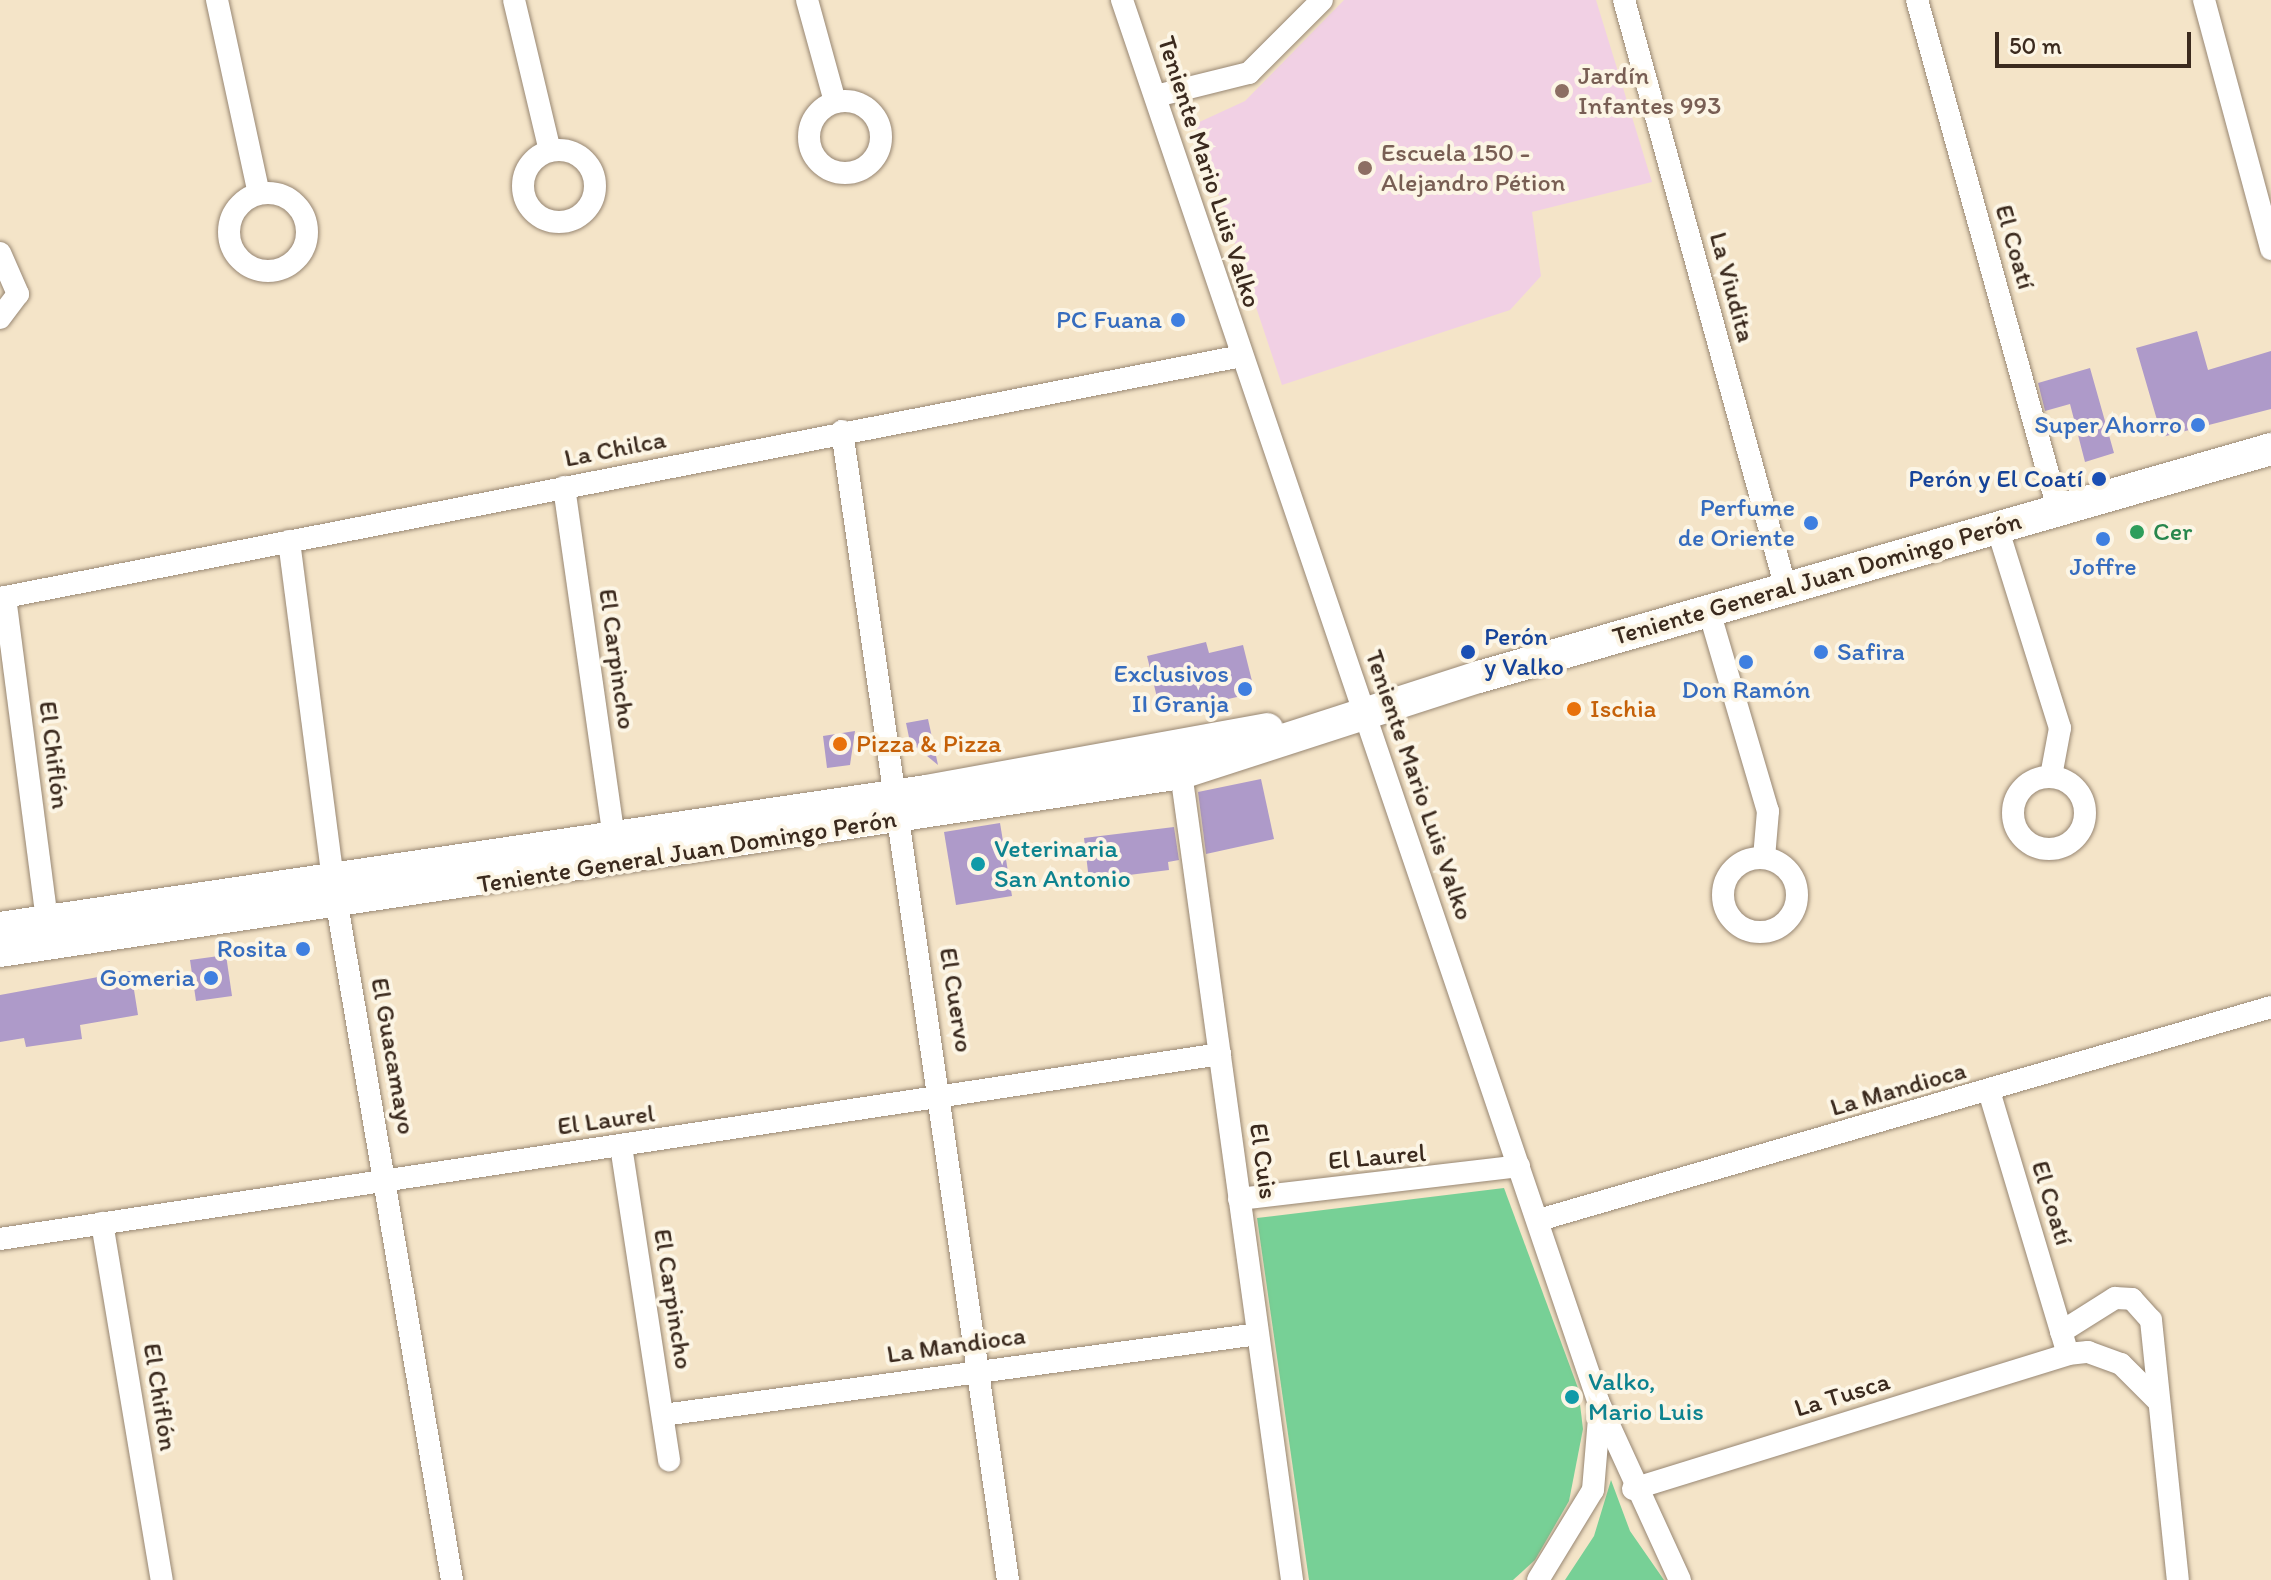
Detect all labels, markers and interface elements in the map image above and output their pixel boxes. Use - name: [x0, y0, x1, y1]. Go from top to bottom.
- scale bar: [1999, 16, 2195, 66]
- text: 50 m: [2009, 31, 2062, 60]
- street label: Teniente Mario Luis Valko: [1150, 33, 1268, 311]
- place label: Jardín Infantes 993: [1578, 60, 1721, 122]
- marker: Jardín Infantes 993: [1553, 82, 1571, 100]
- place label: Escuela 150 - Alejandro Pétion: [1381, 137, 1565, 198]
- marker: Escuela 150 - Alejandro Pétion: [1356, 159, 1374, 177]
- street label: El Coatí: [1988, 201, 2042, 293]
- street label: La Viudita: [1702, 228, 1762, 346]
- place label: PC Fuana: [1056, 304, 1162, 336]
- marker: PC Fuana: [1169, 311, 1187, 329]
- place label: Super Ahorro: [2034, 409, 2182, 441]
- marker: Super Ahorro: [2189, 416, 2207, 434]
- street label: La Chilca: [562, 424, 668, 474]
- place label: Perón y El Coatí: [1908, 463, 2083, 495]
- marker: Perón y El Coatí: [2090, 470, 2108, 488]
- place label: Perfume de Oriente: [1678, 492, 1795, 554]
- street label: Teniente General Juan Domingo Perón: [1609, 506, 2025, 652]
- marker: Perfume de Oriente: [1802, 514, 1820, 532]
- place label: Cer: [2153, 516, 2192, 548]
- marker: Cer: [2128, 523, 2146, 541]
- marker: Joffre: [2094, 530, 2112, 548]
- place label: Joffre: [2069, 551, 2137, 583]
- street label: El Carpincho: [592, 587, 642, 731]
- place label: Perón y Valko: [1484, 621, 1564, 682]
- place label: Safira: [1837, 636, 1905, 668]
- marker: Perón y Valko: [1459, 643, 1477, 661]
- marker: Safira: [1812, 643, 1830, 661]
- street label: Teniente Mario Luis Valko: [1358, 646, 1480, 924]
- marker: Don Ramón: [1737, 653, 1755, 671]
- place label: Exclusivos II Granja: [1113, 658, 1229, 720]
- place label: Don Ramón: [1681, 674, 1811, 706]
- marker: Exclusivos II Granja: [1236, 680, 1254, 698]
- place label: Ischia: [1590, 693, 1656, 725]
- street label: El Chiflón: [32, 698, 76, 812]
- marker: Ischia: [1565, 700, 1583, 718]
- place label: Pizza & Pizza: [856, 728, 1001, 760]
- marker: Pizza & Pizza: [831, 735, 849, 753]
- street label: Teniente General Juan Domingo Perón: [475, 803, 899, 901]
- place label: Veterinaria San Antonio: [994, 833, 1132, 894]
- marker: Veterinaria San Antonio: [969, 855, 987, 873]
- place label: Rosita: [217, 933, 287, 965]
- marker: Rosita: [294, 940, 312, 958]
- street label: El Cuervo: [932, 945, 980, 1055]
- place label: Gomeria: [100, 962, 195, 994]
- marker: Gomeria: [202, 969, 220, 987]
- street label: El Guacamayo: [364, 975, 422, 1137]
- street label: La Mandioca: [1826, 1055, 1970, 1123]
- street label: El Laurel: [555, 1098, 657, 1142]
- street label: El Cuis: [1242, 1121, 1284, 1201]
- street label: El Laurel: [1327, 1137, 1427, 1177]
- street label: El Coatí: [2024, 1157, 2080, 1249]
- street label: El Carpincho: [647, 1227, 699, 1371]
- street label: La Mandioca: [884, 1320, 1028, 1370]
- street label: El Chiflón: [136, 1340, 184, 1454]
- place label: Valko, Mario Luis: [1588, 1366, 1704, 1428]
- street label: La Tusca: [1792, 1366, 1892, 1424]
- marker: Valko, Mario Luis: [1563, 1388, 1581, 1406]

